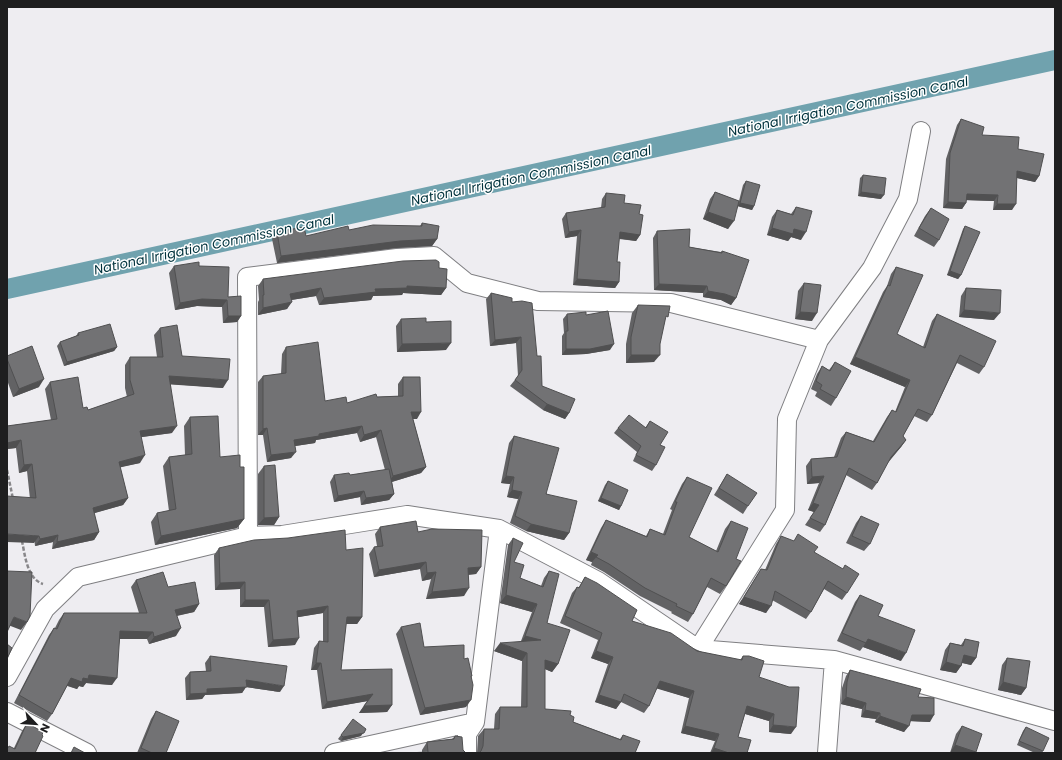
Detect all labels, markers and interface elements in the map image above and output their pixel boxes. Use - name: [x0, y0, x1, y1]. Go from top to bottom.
- water label: National Irrigation Commission Canal: [726, 72, 971, 141]
- water label: National Irrigation Commission Canal: [409, 141, 654, 210]
- water label: National Irrigation Commission Canal: [92, 210, 337, 279]
- north arrow: [16, 704, 56, 744]
- text: N: [36, 721, 54, 735]

